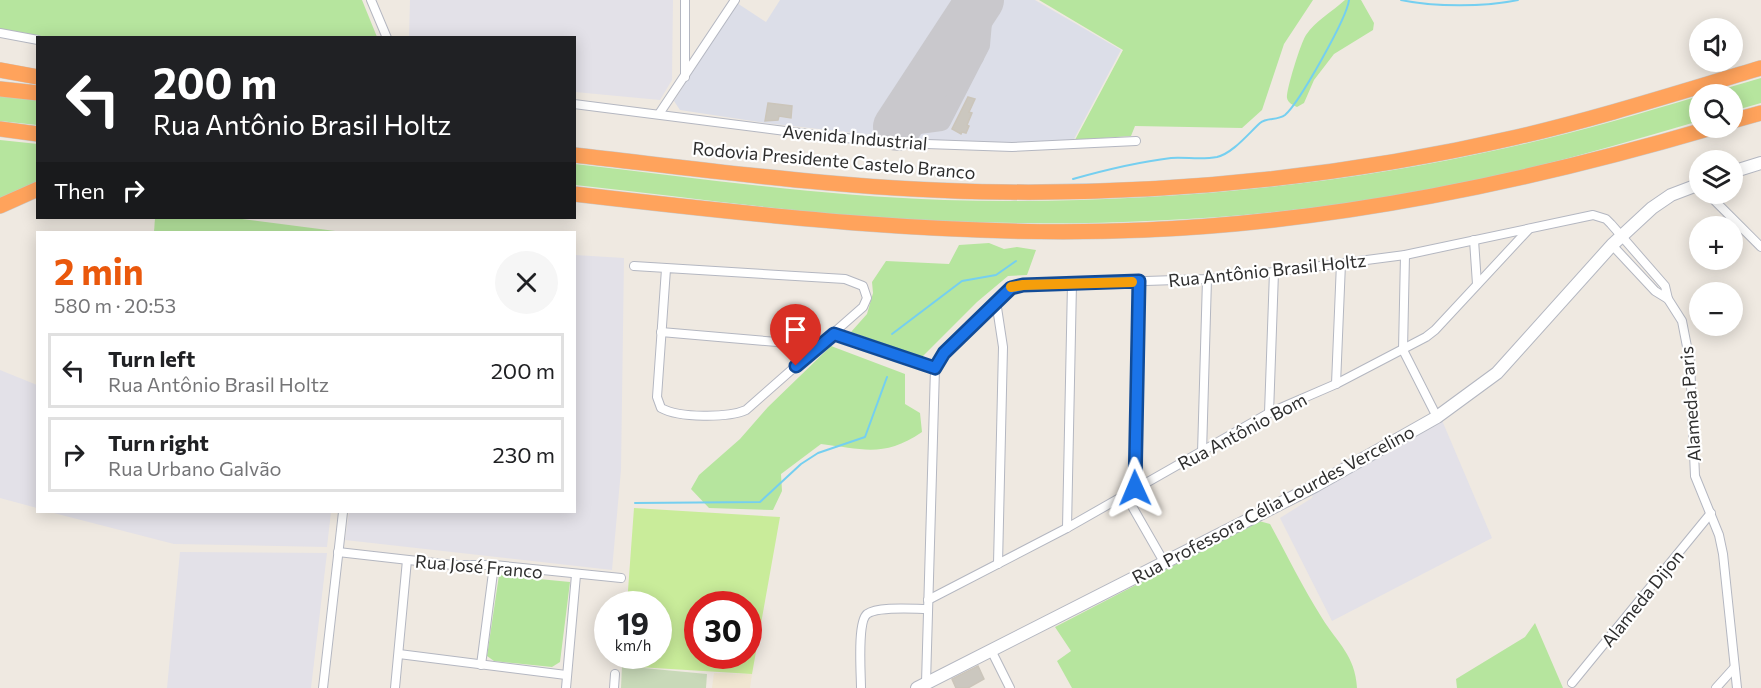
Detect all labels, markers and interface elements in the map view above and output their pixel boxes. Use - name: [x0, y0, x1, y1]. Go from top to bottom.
- map controls: [1689, 18, 1743, 336]
- button: sound: [1689, 18, 1743, 72]
- text: 200 m: [153, 56, 277, 108]
- icon: left: [54, 60, 132, 138]
- button: search: [1689, 84, 1743, 138]
- text: Rua Antônio Brasil Holtz: [153, 108, 451, 141]
- street label: Avenida Industrial: [782, 120, 928, 154]
- street label: Rodovia Presidente Castelo Branco: [692, 137, 976, 183]
- button: layers: [1689, 150, 1743, 204]
- icon: right: [117, 174, 150, 207]
- text: Then: [54, 177, 105, 204]
- button: +: [1689, 216, 1743, 270]
- text: 2 min: [54, 248, 144, 292]
- street label: Rua Antônio Brasil Holtz: [1167, 249, 1367, 291]
- button: close: [495, 251, 558, 314]
- button: −: [1689, 282, 1743, 336]
- text: 580 m · 20:53: [54, 293, 176, 317]
- pin: [770, 304, 821, 366]
- icon: arrive: [779, 313, 812, 346]
- text: Turn left: [108, 345, 195, 372]
- street label: Alameda Paris: [1675, 346, 1705, 462]
- icon: left: [57, 354, 90, 387]
- text: 200 m: [491, 357, 555, 384]
- text: Rua Antônio Brasil Holtz: [108, 372, 329, 396]
- street label: Rua Antônio Bom: [1174, 388, 1310, 474]
- street label: Rua Professora Célia Lourdes Vercelino: [1128, 420, 1418, 588]
- text: Turn right: [108, 429, 209, 456]
- icon: right: [57, 438, 90, 471]
- text: 230 m: [492, 441, 555, 468]
- text: Rua Urbano Galvão: [108, 456, 281, 480]
- position arrow: [1103, 456, 1167, 520]
- street label: Alameda Dijon: [1596, 545, 1688, 651]
- street label: Rua José Franco: [414, 549, 544, 583]
- speed limit sign: 30: [684, 591, 762, 669]
- text: 19: [617, 604, 649, 641]
- text: km/h: [615, 636, 651, 654]

